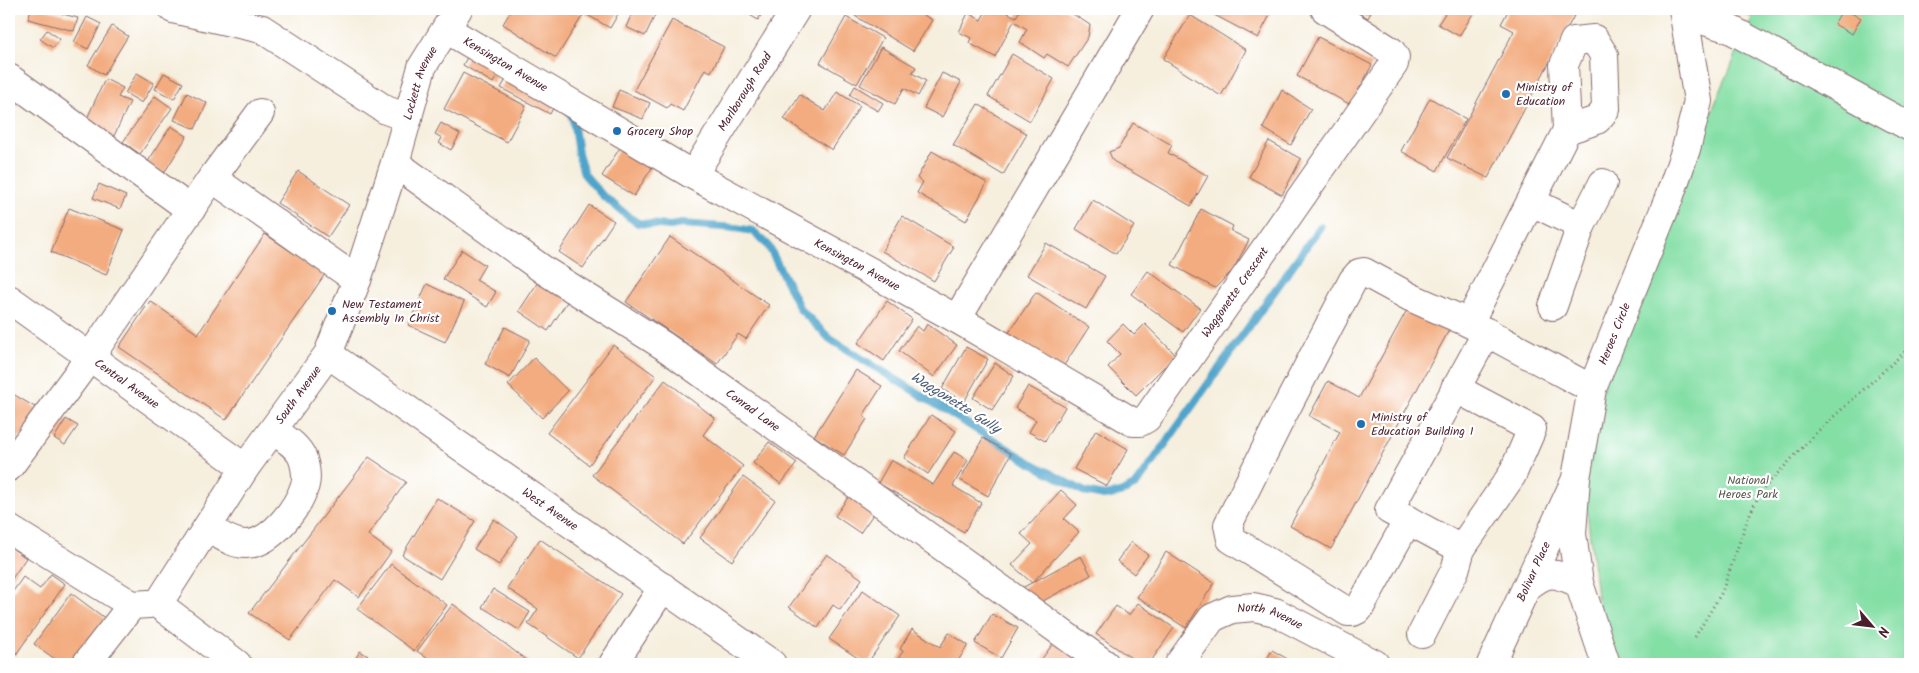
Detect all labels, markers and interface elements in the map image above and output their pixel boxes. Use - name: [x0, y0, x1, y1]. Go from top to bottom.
- street label: Kensington Avenue: [459, 32, 552, 97]
- street label: Lockett Avenue: [399, 42, 443, 122]
- street label: Marlborough Road: [713, 48, 777, 135]
- place label: Ministry of Education: [1516, 78, 1573, 111]
- marker: Ministry of Education: [1500, 88, 1512, 100]
- place label: Grocery Shop: [627, 122, 693, 141]
- marker: Grocery Shop: [611, 125, 623, 137]
- street label: Kensington Avenue: [810, 234, 904, 297]
- street label: Waggonette Crescent: [1197, 243, 1274, 342]
- place label: New Testament Assembly In Christ: [342, 295, 440, 328]
- street label: Heroes Circle: [1594, 299, 1636, 368]
- marker: New Testament Assembly In Christ: [326, 305, 338, 317]
- street label: Central Avenue: [90, 354, 164, 414]
- street label: South Avenue: [271, 361, 327, 429]
- water label: Waggonette Gully: [906, 366, 1007, 441]
- street label: Conrad Lane: [721, 384, 784, 437]
- place label: Ministry of Education Building 1: [1371, 408, 1474, 441]
- marker: Ministry of Education Building 1: [1355, 418, 1367, 430]
- park label: National Heroes Park: [1718, 471, 1778, 504]
- street label: West Avenue: [518, 483, 582, 536]
- street label: Bolivar Place: [1512, 538, 1556, 605]
- street label: North Avenue: [1236, 598, 1306, 635]
- north arrow: [1846, 600, 1896, 650]
- text: N: [1871, 623, 1894, 641]

